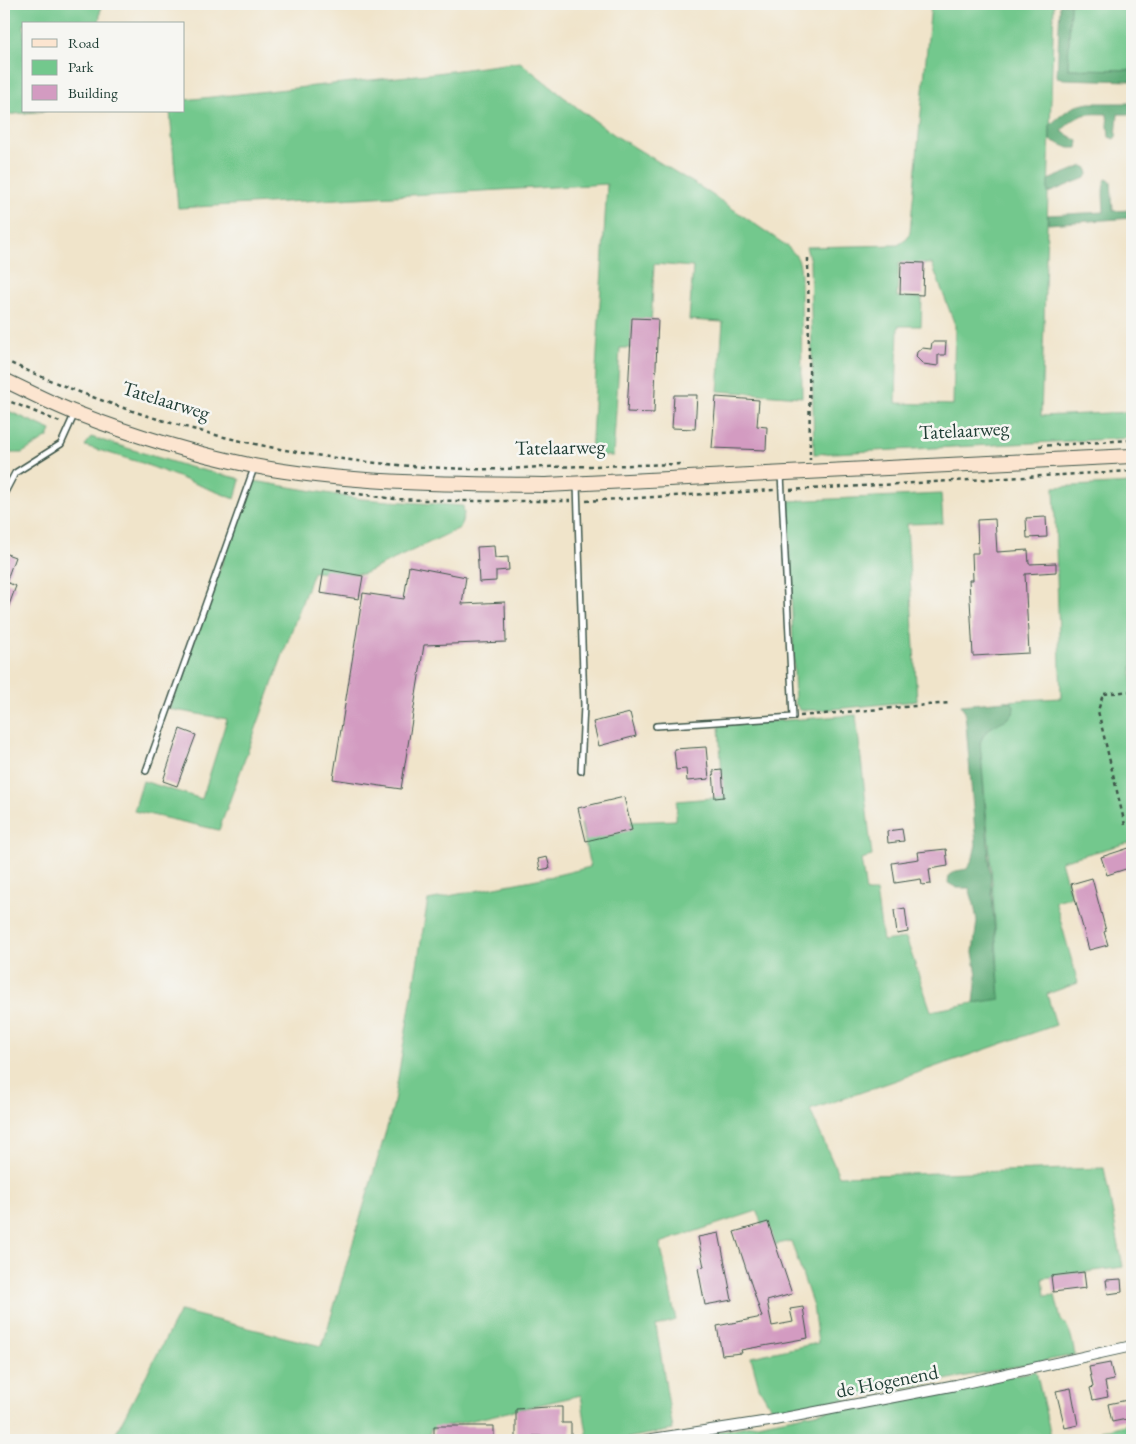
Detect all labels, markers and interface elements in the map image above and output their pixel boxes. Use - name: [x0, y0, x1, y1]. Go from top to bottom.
- legend: [22, 22, 185, 112]
- text: Road: [68, 33, 100, 52]
- text: Park: [68, 57, 95, 76]
- text: Building: [68, 83, 118, 102]
- street label: Tatelaarweg: [119, 374, 213, 426]
- street label: Tatelaarweg: [918, 415, 1010, 445]
- street label: Tatelaarweg: [515, 433, 606, 461]
- street label: de Hogenend: [834, 1358, 941, 1404]

